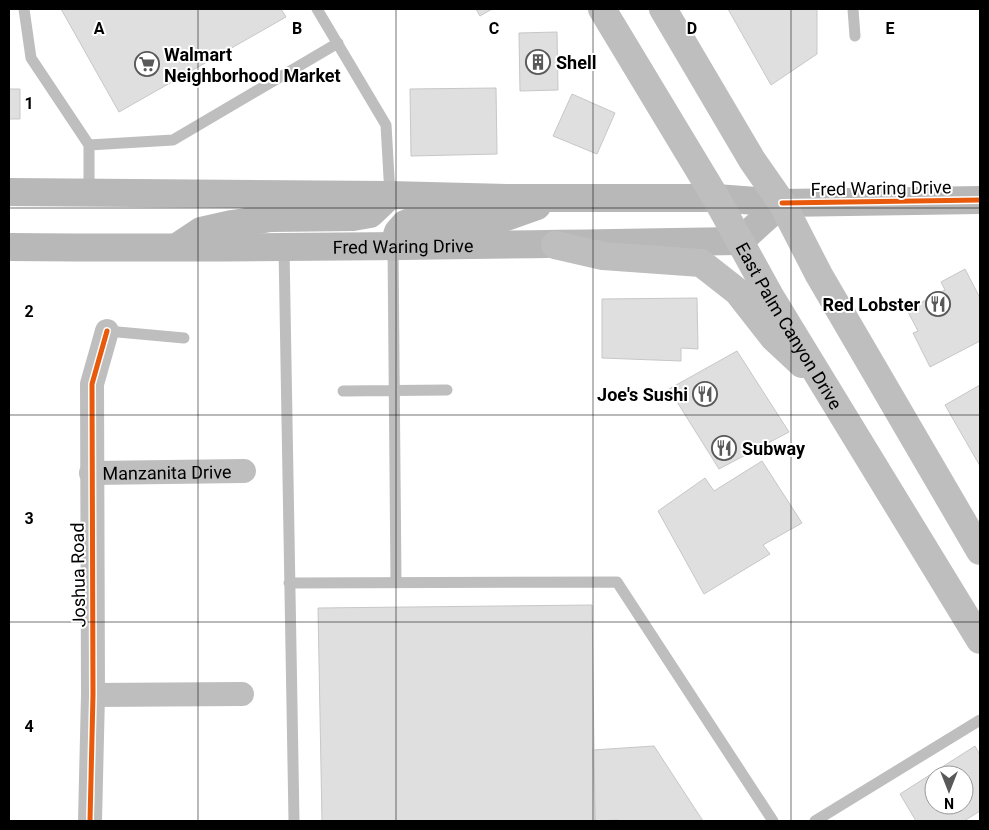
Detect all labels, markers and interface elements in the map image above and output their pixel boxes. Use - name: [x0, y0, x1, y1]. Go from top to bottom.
- text: A: [94, 19, 105, 38]
- text: B: [292, 19, 302, 38]
- text: C: [489, 19, 499, 38]
- text: D: [687, 19, 697, 38]
- text: E: [886, 19, 895, 38]
- place label: Walmart Neighborhood Market: [164, 44, 341, 86]
- building icon: Shell: [525, 49, 551, 75]
- supermarket icon: Walmart Neighborhood Market: [134, 51, 160, 77]
- place label: Shell: [556, 52, 596, 73]
- text: 1: [24, 94, 34, 113]
- street label: Fred Waring Drive: [810, 176, 952, 200]
- street label: Fred Waring Drive: [332, 235, 473, 257]
- street label: East Palm Canyon Drive: [732, 239, 847, 413]
- restaurant icon: Red Lobster: [925, 291, 951, 317]
- place label: Red Lobster: [822, 294, 920, 315]
- text: 2: [24, 302, 34, 321]
- restaurant icon: Joe's Sushi: [692, 381, 718, 407]
- place label: Joe's Sushi: [597, 384, 688, 405]
- restaurant icon: Subway: [711, 435, 737, 461]
- place label: Subway: [742, 438, 806, 459]
- street label: Manzanita Drive: [102, 461, 232, 483]
- text: 3: [24, 509, 34, 528]
- street label: Joshua Road: [67, 522, 89, 628]
- text: 4: [24, 717, 34, 736]
- north arrow: [924, 765, 974, 815]
- text: N: [944, 795, 954, 811]

